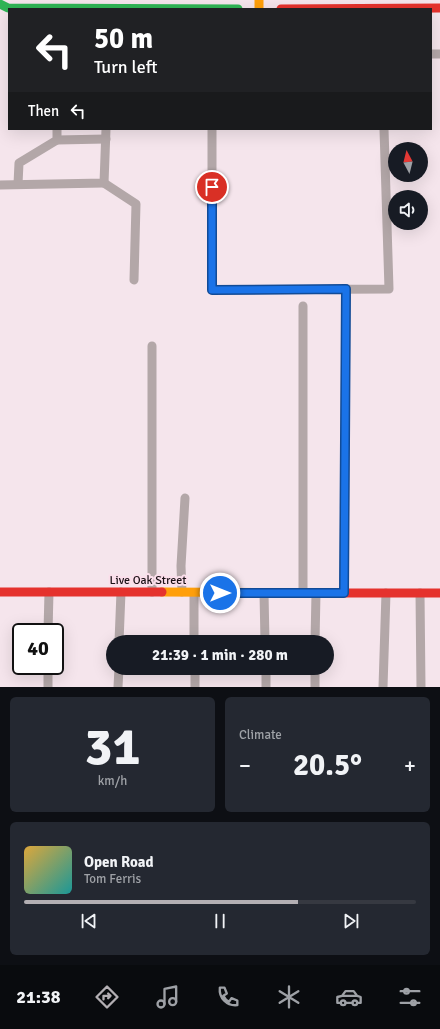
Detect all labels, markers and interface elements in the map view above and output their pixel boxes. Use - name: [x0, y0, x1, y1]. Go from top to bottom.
- text: 50 m: [94, 22, 153, 56]
- icon: left: [28, 24, 80, 76]
- text: Turn left: [94, 56, 157, 78]
- icon: left: [67, 100, 89, 122]
- text: Then: [28, 102, 59, 120]
- north arrow: [388, 142, 428, 182]
- map controls: [388, 142, 428, 230]
- pin: [195, 170, 229, 204]
- icon: arrive: [201, 176, 223, 198]
- button: sound: [388, 190, 428, 230]
- position arrow: [199, 572, 241, 614]
- street label: Live Oak Street: [110, 573, 186, 588]
- speed limit sign: 40: [12, 623, 64, 675]
- text: 21:39 · 1 min · 280 m: [152, 646, 288, 664]
- text: 31: [84, 715, 141, 779]
- text: Climate: [239, 727, 282, 743]
- text: 20.5°: [293, 747, 362, 784]
- text: −: [239, 752, 251, 779]
- text: +: [404, 752, 416, 779]
- text: km/h: [98, 773, 127, 789]
- text: Open Road: [84, 853, 154, 871]
- text: Tom Ferris: [84, 871, 141, 887]
- icon: previous: [78, 910, 100, 932]
- icon: pause: [209, 910, 231, 932]
- icon: next: [340, 910, 362, 932]
- icon: directions: [93, 983, 121, 1011]
- icon: music: [154, 983, 182, 1011]
- icon: phone: [214, 983, 242, 1011]
- icon: climate: [275, 983, 303, 1011]
- icon: car: [335, 983, 363, 1011]
- icon: filters: [396, 983, 424, 1011]
- text: 21:38: [16, 986, 60, 1008]

